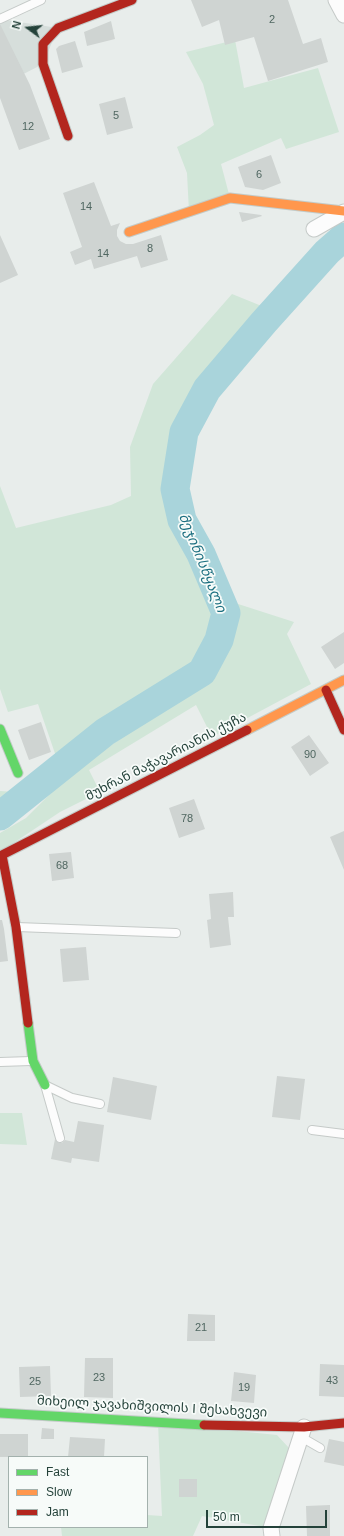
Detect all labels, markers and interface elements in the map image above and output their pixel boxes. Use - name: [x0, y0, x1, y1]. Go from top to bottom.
- north arrow: [8, 8, 48, 48]
- house number: 2: [269, 13, 275, 27]
- text: N: [10, 20, 23, 30]
- house number: 5: [113, 109, 119, 123]
- house number: 12: [22, 120, 34, 134]
- house number: 6: [256, 168, 262, 182]
- house number: 14: [80, 200, 92, 214]
- house number: 8: [147, 242, 153, 256]
- house number: 14: [97, 247, 109, 261]
- water label: მეჯინისწყალი: [175, 511, 229, 615]
- street label: მუხრან მაჭავარიანის ქუჩა: [83, 710, 249, 804]
- house number: 90: [304, 748, 316, 762]
- house number: 78: [181, 812, 193, 826]
- house number: 68: [56, 859, 68, 873]
- house number: 21: [195, 1321, 207, 1335]
- house number: 23: [93, 1371, 105, 1385]
- house number: 43: [326, 1374, 338, 1388]
- house number: 25: [29, 1375, 41, 1389]
- house number: 19: [238, 1381, 250, 1395]
- street label: მიხეილ ჯავახიშვილის I შესახვევი: [36, 1393, 268, 1421]
- legend: [8, 1456, 148, 1528]
- text: Fast: [46, 1465, 69, 1479]
- text: Slow: [46, 1485, 72, 1499]
- scale bar: [208, 1502, 329, 1528]
- text: Jam: [46, 1505, 69, 1519]
- text: 50 m: [213, 1510, 240, 1524]

